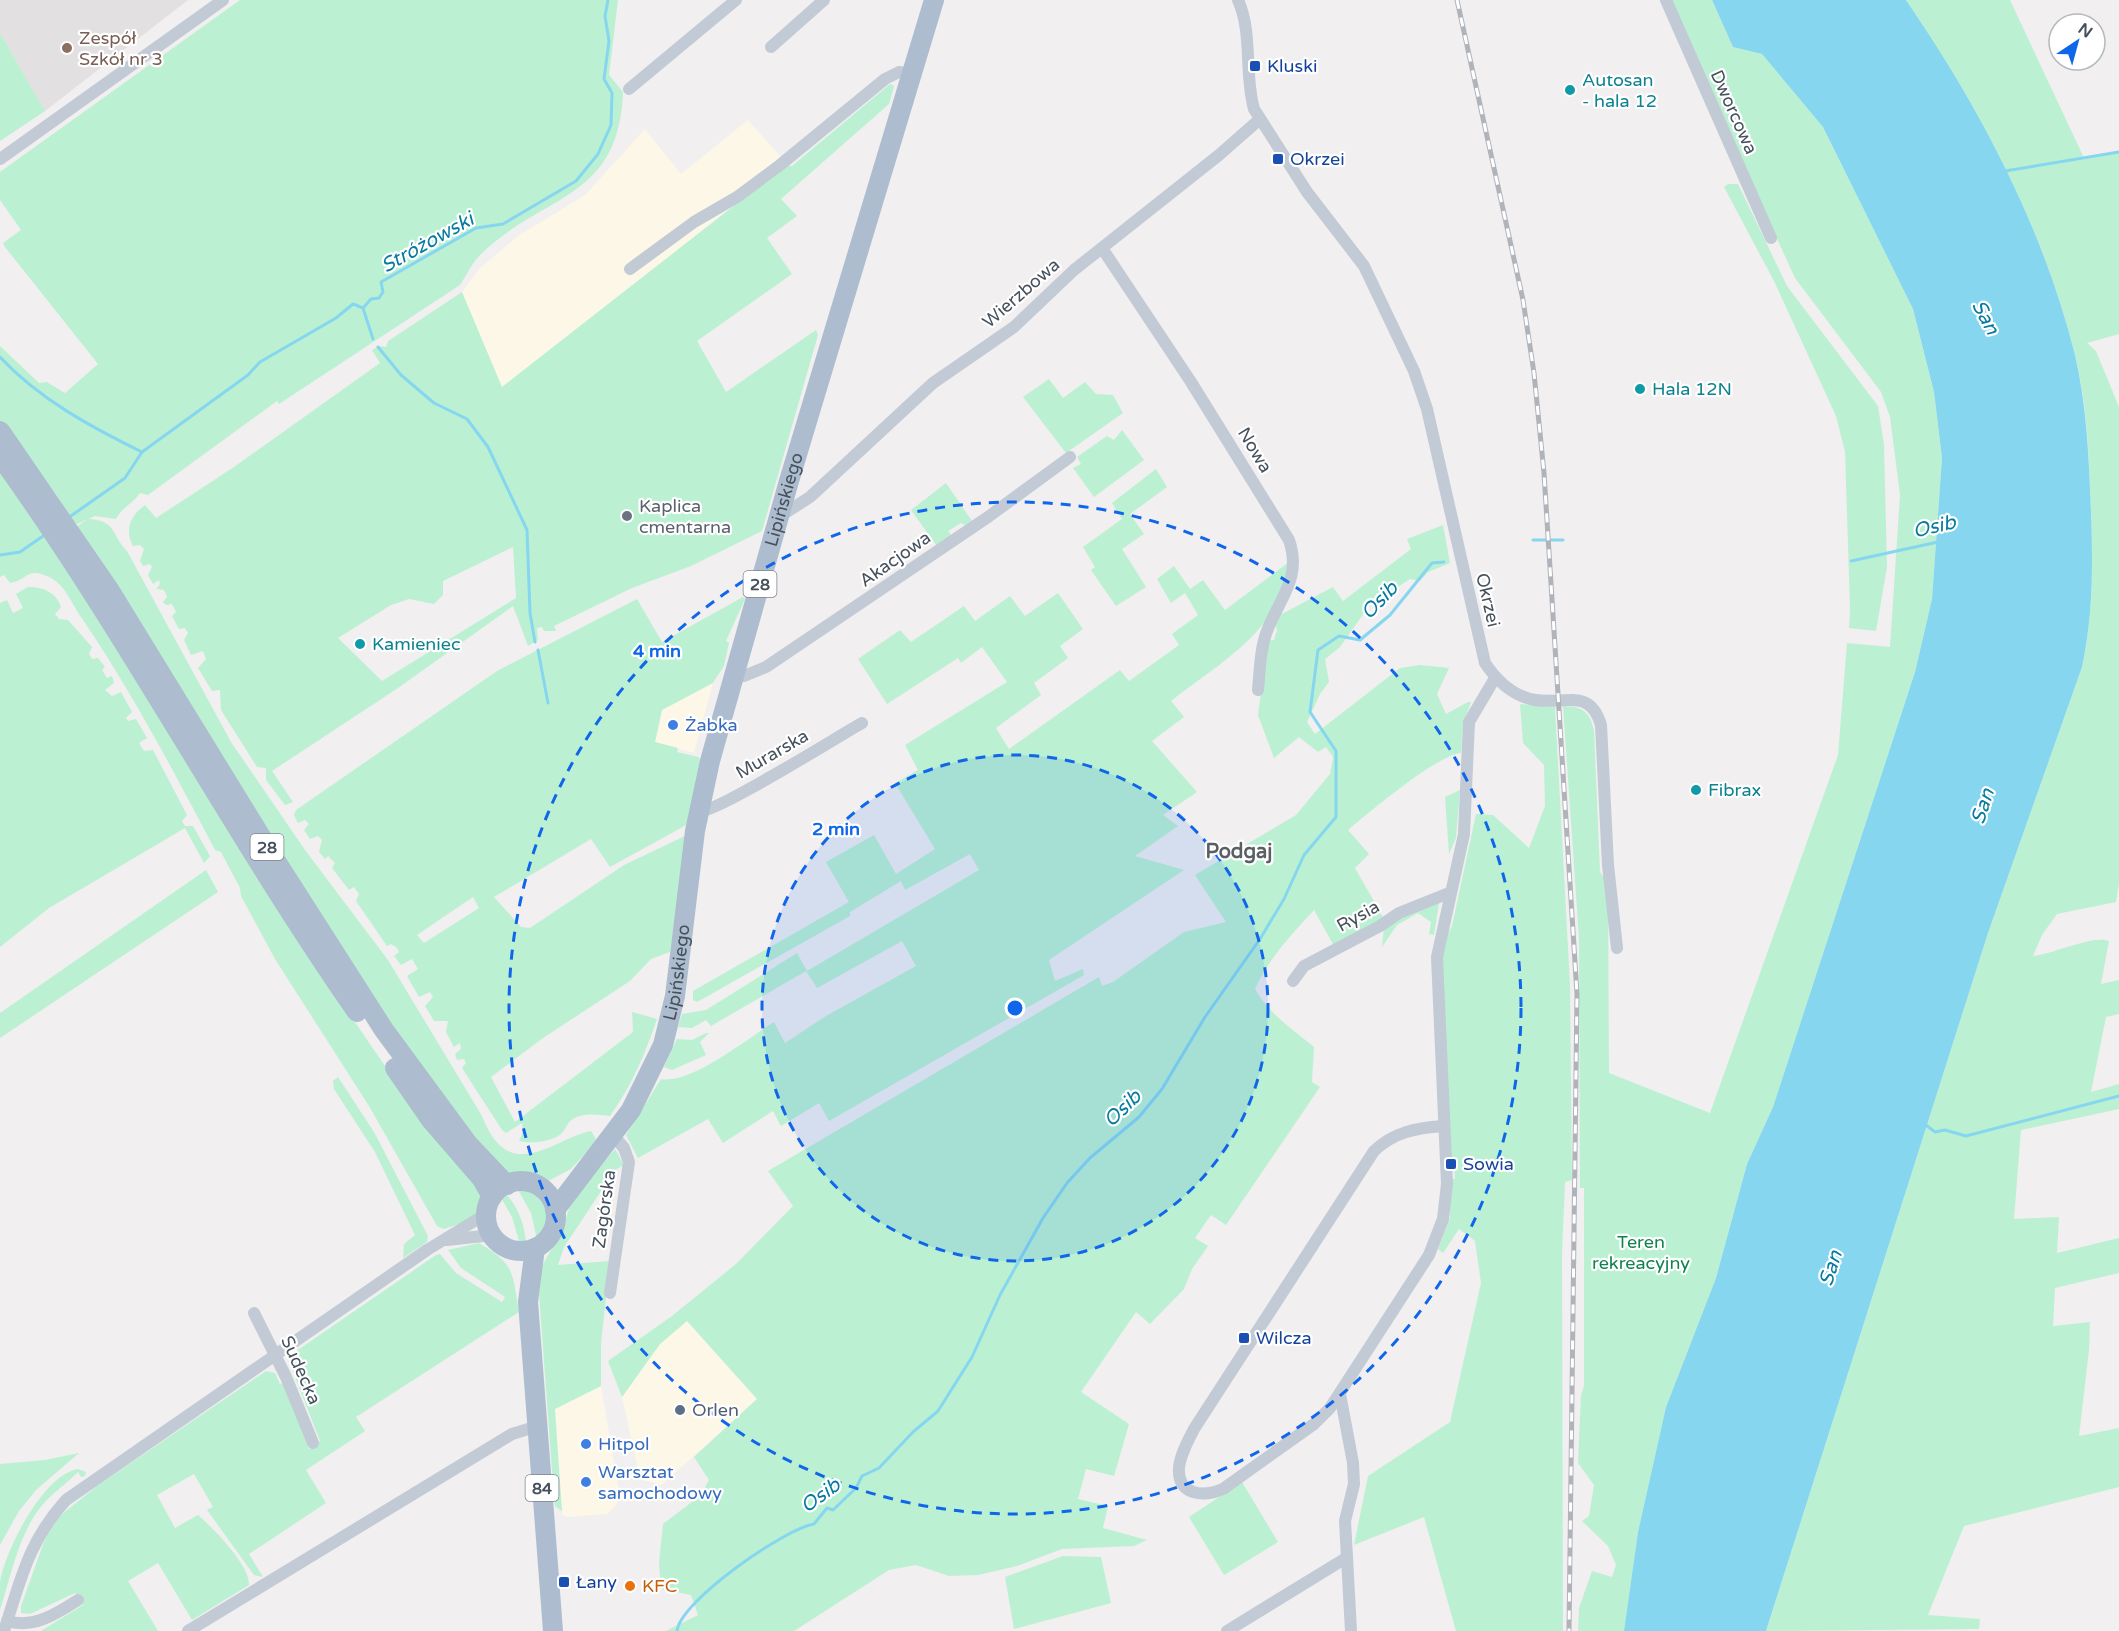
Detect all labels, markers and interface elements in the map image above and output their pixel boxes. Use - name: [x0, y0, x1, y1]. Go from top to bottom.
- north arrow: [2047, 12, 2107, 72]
- text: N: [2074, 19, 2096, 43]
- place label: Zespół Szkół nr 3: [79, 27, 163, 70]
- marker: Zespół Szkół nr 3: [60, 41, 74, 55]
- place label: Kluski: [1267, 55, 1317, 77]
- marker: Kluski: [1248, 59, 1262, 73]
- street label: Dworcowa: [1706, 66, 1762, 158]
- place label: Autosan - hala 12: [1582, 69, 1657, 112]
- marker: Autosan - hala 12: [1563, 83, 1577, 97]
- place label: Okrzei: [1290, 148, 1345, 170]
- marker: Okrzei: [1271, 152, 1285, 166]
- water label: Stróżowski: [377, 206, 481, 278]
- street label: Wierzbowa: [978, 254, 1064, 332]
- water label: San: [1966, 296, 2004, 340]
- place label: Hala 12N: [1652, 378, 1732, 400]
- marker: Hala 12N: [1633, 382, 1647, 396]
- street label: Nowa: [1233, 423, 1277, 477]
- street label: Lipińskiego: [760, 450, 808, 549]
- place label: Kaplica cmentarna: [639, 495, 731, 538]
- marker: Kaplica cmentarna: [620, 509, 634, 523]
- water label: Osib: [1910, 510, 1959, 544]
- street label: Akacjowa: [855, 526, 935, 592]
- road number: 28: [744, 571, 777, 597]
- street label: Okrzei: [1471, 571, 1505, 629]
- water label: Osib: [1356, 576, 1404, 625]
- place label: Kamieniec: [372, 633, 461, 655]
- marker: Kamieniec: [353, 637, 367, 651]
- text: 4 min: [633, 640, 681, 662]
- place label: Żabka: [685, 714, 738, 736]
- marker: Żabka: [666, 718, 680, 732]
- street label: Murarska: [732, 724, 812, 784]
- place label: Fibrax: [1708, 779, 1761, 801]
- marker: Fibrax: [1689, 783, 1703, 797]
- water label: San: [1966, 785, 2000, 827]
- text: 2 min: [812, 818, 860, 840]
- road number: 28: [250, 834, 284, 860]
- district label: Podgaj: [1206, 840, 1272, 864]
- street label: Rysia: [1333, 895, 1383, 937]
- street label: Lipińskiego: [658, 923, 695, 1023]
- centre of rings: [1005, 998, 1025, 1018]
- water label: Osib: [1099, 1084, 1148, 1132]
- place label: Sowia: [1463, 1153, 1514, 1175]
- marker: Sowia: [1444, 1157, 1458, 1171]
- street label: Zagórska: [588, 1168, 620, 1250]
- park label: Teren rekreacyjny: [1592, 1231, 1690, 1274]
- water label: San: [1814, 1247, 1848, 1289]
- place label: Wilcza: [1256, 1327, 1312, 1349]
- marker: Wilcza: [1237, 1331, 1251, 1345]
- street label: Sudecka: [276, 1332, 326, 1408]
- place label: Orlen: [692, 1399, 739, 1421]
- marker: Orlen: [673, 1403, 687, 1417]
- place label: Hitpol: [598, 1433, 650, 1455]
- marker: Hitpol: [579, 1437, 593, 1451]
- place label: Warsztat samochodowy: [598, 1461, 722, 1504]
- water label: Osib: [796, 1473, 846, 1518]
- road number: 84: [526, 1475, 558, 1501]
- marker: Warsztat samochodowy: [579, 1475, 593, 1489]
- place label: Łany: [576, 1571, 617, 1593]
- marker: Łany: [557, 1575, 571, 1589]
- place label: KFC: [642, 1575, 677, 1597]
- marker: KFC: [623, 1579, 637, 1593]

